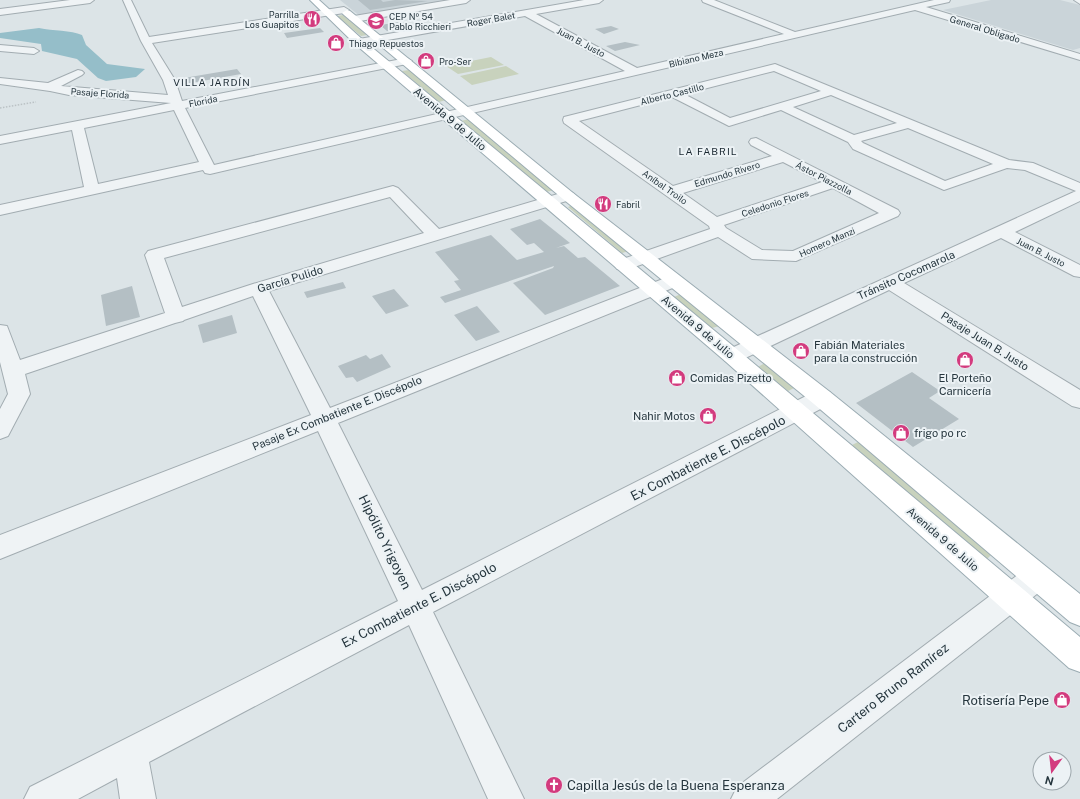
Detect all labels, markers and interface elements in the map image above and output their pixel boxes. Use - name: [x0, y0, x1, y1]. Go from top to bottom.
- place label: Parrilla Los Guapitos: [245, 9, 299, 30]
- restaurant icon: Parrilla Los Guapitos: [302, 9, 322, 29]
- street label: Roger Balet: [466, 9, 517, 29]
- school or university icon: CEP Nº 54 Pablo Ricchieri: [366, 11, 386, 31]
- place label: CEP Nº 54 Pablo Ricchieri: [389, 11, 451, 32]
- street label: General Obligado: [949, 13, 1021, 45]
- street label: Juan B. Justo: [555, 25, 607, 59]
- shop icon: Thiago Repuestos: [326, 33, 346, 53]
- place label: Thiago Repuestos: [349, 38, 424, 49]
- street label: Bibiano Meza: [668, 46, 724, 70]
- shop icon: Pro-Ser: [416, 51, 436, 71]
- place label: Pro-Ser: [439, 56, 472, 67]
- district label: VILLA JARDÍN: [173, 76, 251, 88]
- street label: Alberto Castillo: [639, 81, 705, 107]
- street label: Pasaje Florida: [70, 85, 130, 101]
- street label: Avenida 9 de Julio: [411, 85, 489, 153]
- street label: Florida: [188, 93, 218, 109]
- district label: LA FABRIL: [679, 145, 738, 157]
- street label: Edmundo Rivero: [693, 159, 761, 189]
- street label: Ástor Piazzolla: [794, 159, 854, 197]
- street label: Aníbal Troilo: [640, 167, 690, 207]
- street label: Celedonio Flores: [740, 187, 810, 219]
- restaurant icon: Fabril: [593, 194, 613, 214]
- place label: Fabril: [616, 199, 640, 210]
- street label: Homero Manzi: [797, 225, 857, 259]
- street label: Juan B. Justo: [1015, 235, 1067, 269]
- street label: Tránsito Cocomarola: [856, 248, 956, 302]
- street label: García Pulido: [256, 263, 324, 295]
- street label: Avenida 9 de Julio: [659, 293, 737, 361]
- street label: Pasaje Juan B. Justo: [939, 309, 1031, 373]
- place label: Fabián Materiales para la construcción: [814, 339, 917, 364]
- shop icon: Fabián Materiales para la construcción: [791, 341, 811, 361]
- shop icon: El Porteño Carnicería: [955, 350, 975, 370]
- shop icon: Comidas Pizetto: [667, 368, 687, 388]
- place label: Comidas Pizetto: [690, 372, 772, 384]
- place label: El Porteño Carnicería: [939, 372, 991, 397]
- street label: Pasaje Ex Combatiente E. Discépolo: [251, 373, 423, 453]
- shop icon: Nahir Motos: [698, 406, 718, 426]
- place label: Nahir Motos: [633, 410, 695, 422]
- street label: Ex Combatiente E. Discépolo: [628, 412, 788, 504]
- shop icon: frigo po rc: [891, 423, 911, 443]
- place label: frigo po rc: [914, 427, 966, 439]
- street label: Hipólito Yrigoyen: [356, 492, 414, 592]
- street label: Avenida 9 de Julio: [905, 505, 981, 573]
- street label: Ex Combatiente E. Discépolo: [339, 559, 499, 651]
- street label: Cartero Bruno Ramírez: [835, 640, 951, 736]
- shop icon: Rotisería Pepe: [1052, 690, 1072, 710]
- place label: Rotisería Pepe: [962, 693, 1049, 708]
- north arrow: [1032, 751, 1072, 791]
- text: N: [1044, 774, 1055, 788]
- church icon: Capilla Jesús de la Buena Esperanza: [544, 775, 564, 795]
- place label: Capilla Jesús de la Buena Esperanza: [567, 778, 785, 793]

